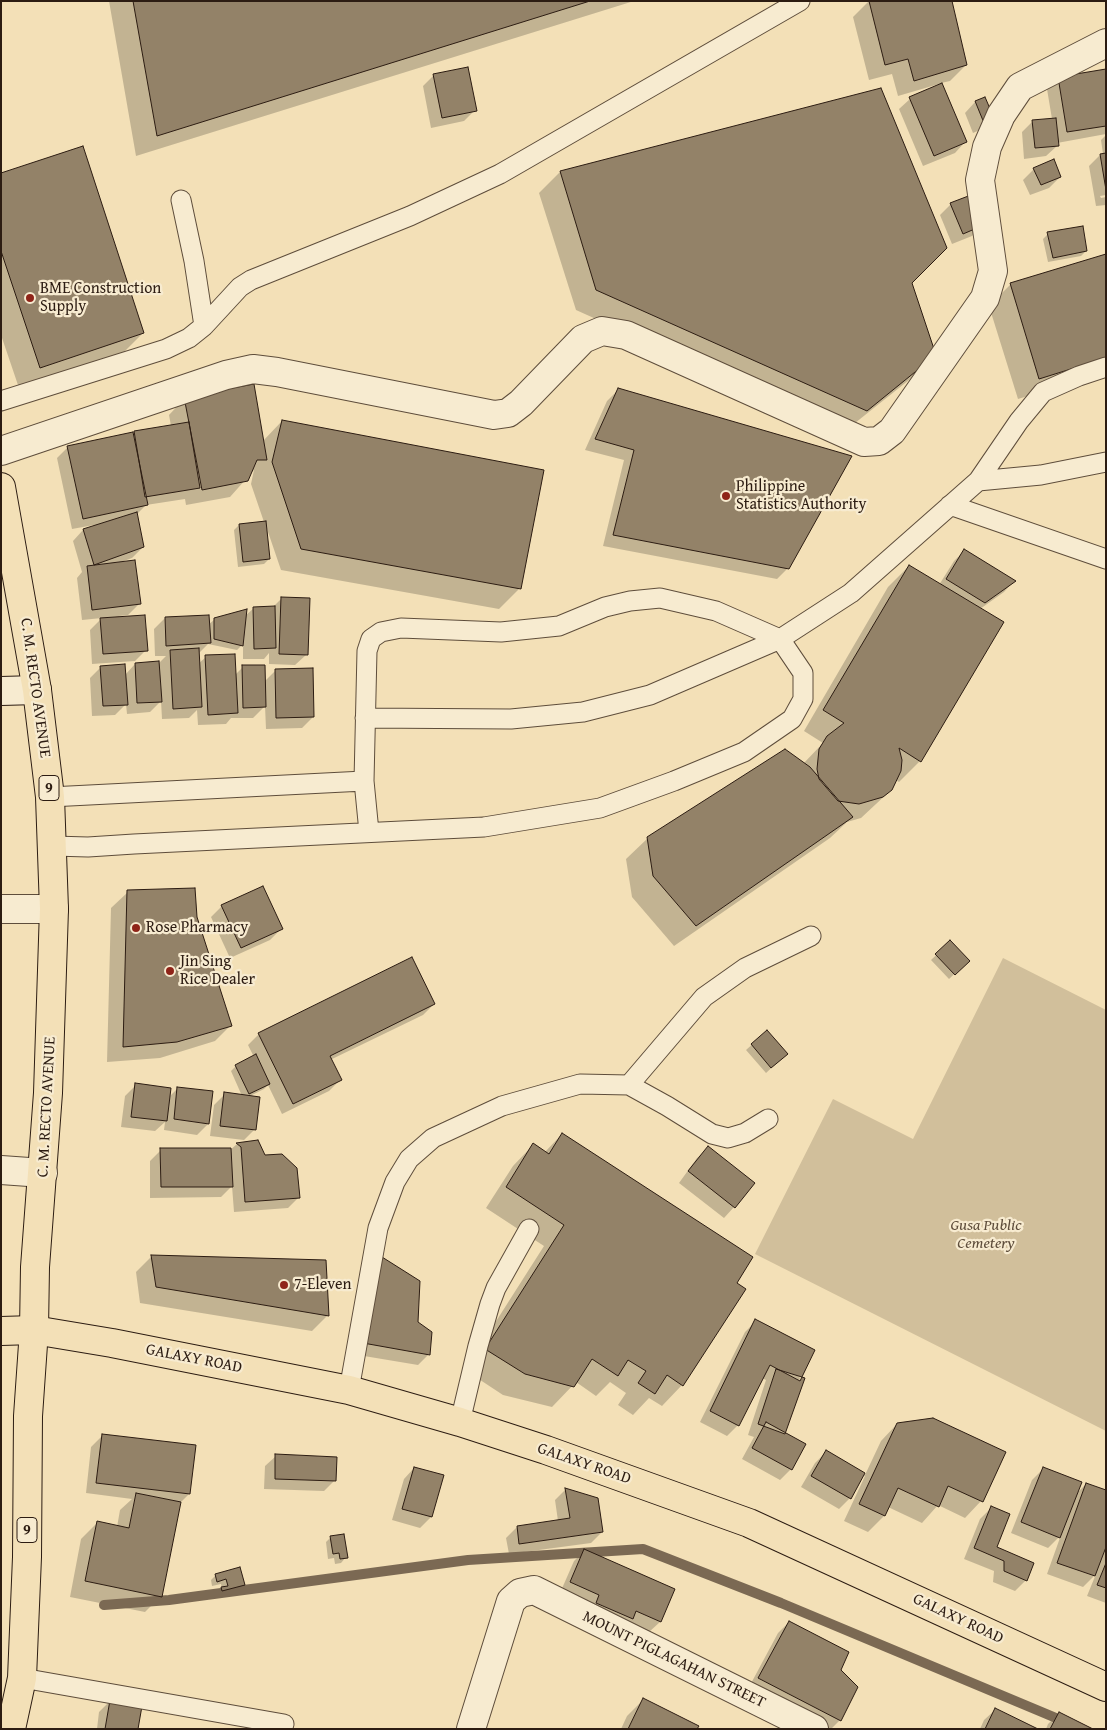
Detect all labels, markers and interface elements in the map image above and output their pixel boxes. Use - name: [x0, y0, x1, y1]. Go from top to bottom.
- place label: BME Construction Supply: [40, 279, 161, 317]
- marker: BME Construction Supply: [24, 292, 36, 304]
- place label: Philippine Statistics Authority: [736, 477, 866, 515]
- marker: Philippine Statistics Authority: [720, 490, 732, 502]
- street label: C. M. RECTO AVENUE: [16, 617, 54, 759]
- road number: 9: [39, 776, 59, 800]
- place label: Rose Pharmacy: [146, 918, 248, 938]
- marker: Rose Pharmacy: [130, 922, 142, 934]
- place label: Jin Sing Rice Dealer: [180, 952, 255, 990]
- marker: Jin Sing Rice Dealer: [164, 965, 176, 977]
- street label: C. M. RECTO AVENUE: [34, 1036, 60, 1178]
- park label: Gusa Public Cemetery: [950, 1216, 1022, 1254]
- place label: 7-Eleven: [294, 1275, 351, 1295]
- marker: 7-Eleven: [278, 1279, 290, 1291]
- street label: GALAXY ROAD: [144, 1340, 244, 1378]
- street label: GALAXY ROAD: [535, 1439, 633, 1489]
- road number: 9: [17, 1518, 37, 1542]
- street label: GALAXY ROAD: [910, 1590, 1006, 1648]
- street label: MOUNT PIGLAGAHAN STREET: [579, 1607, 769, 1713]

